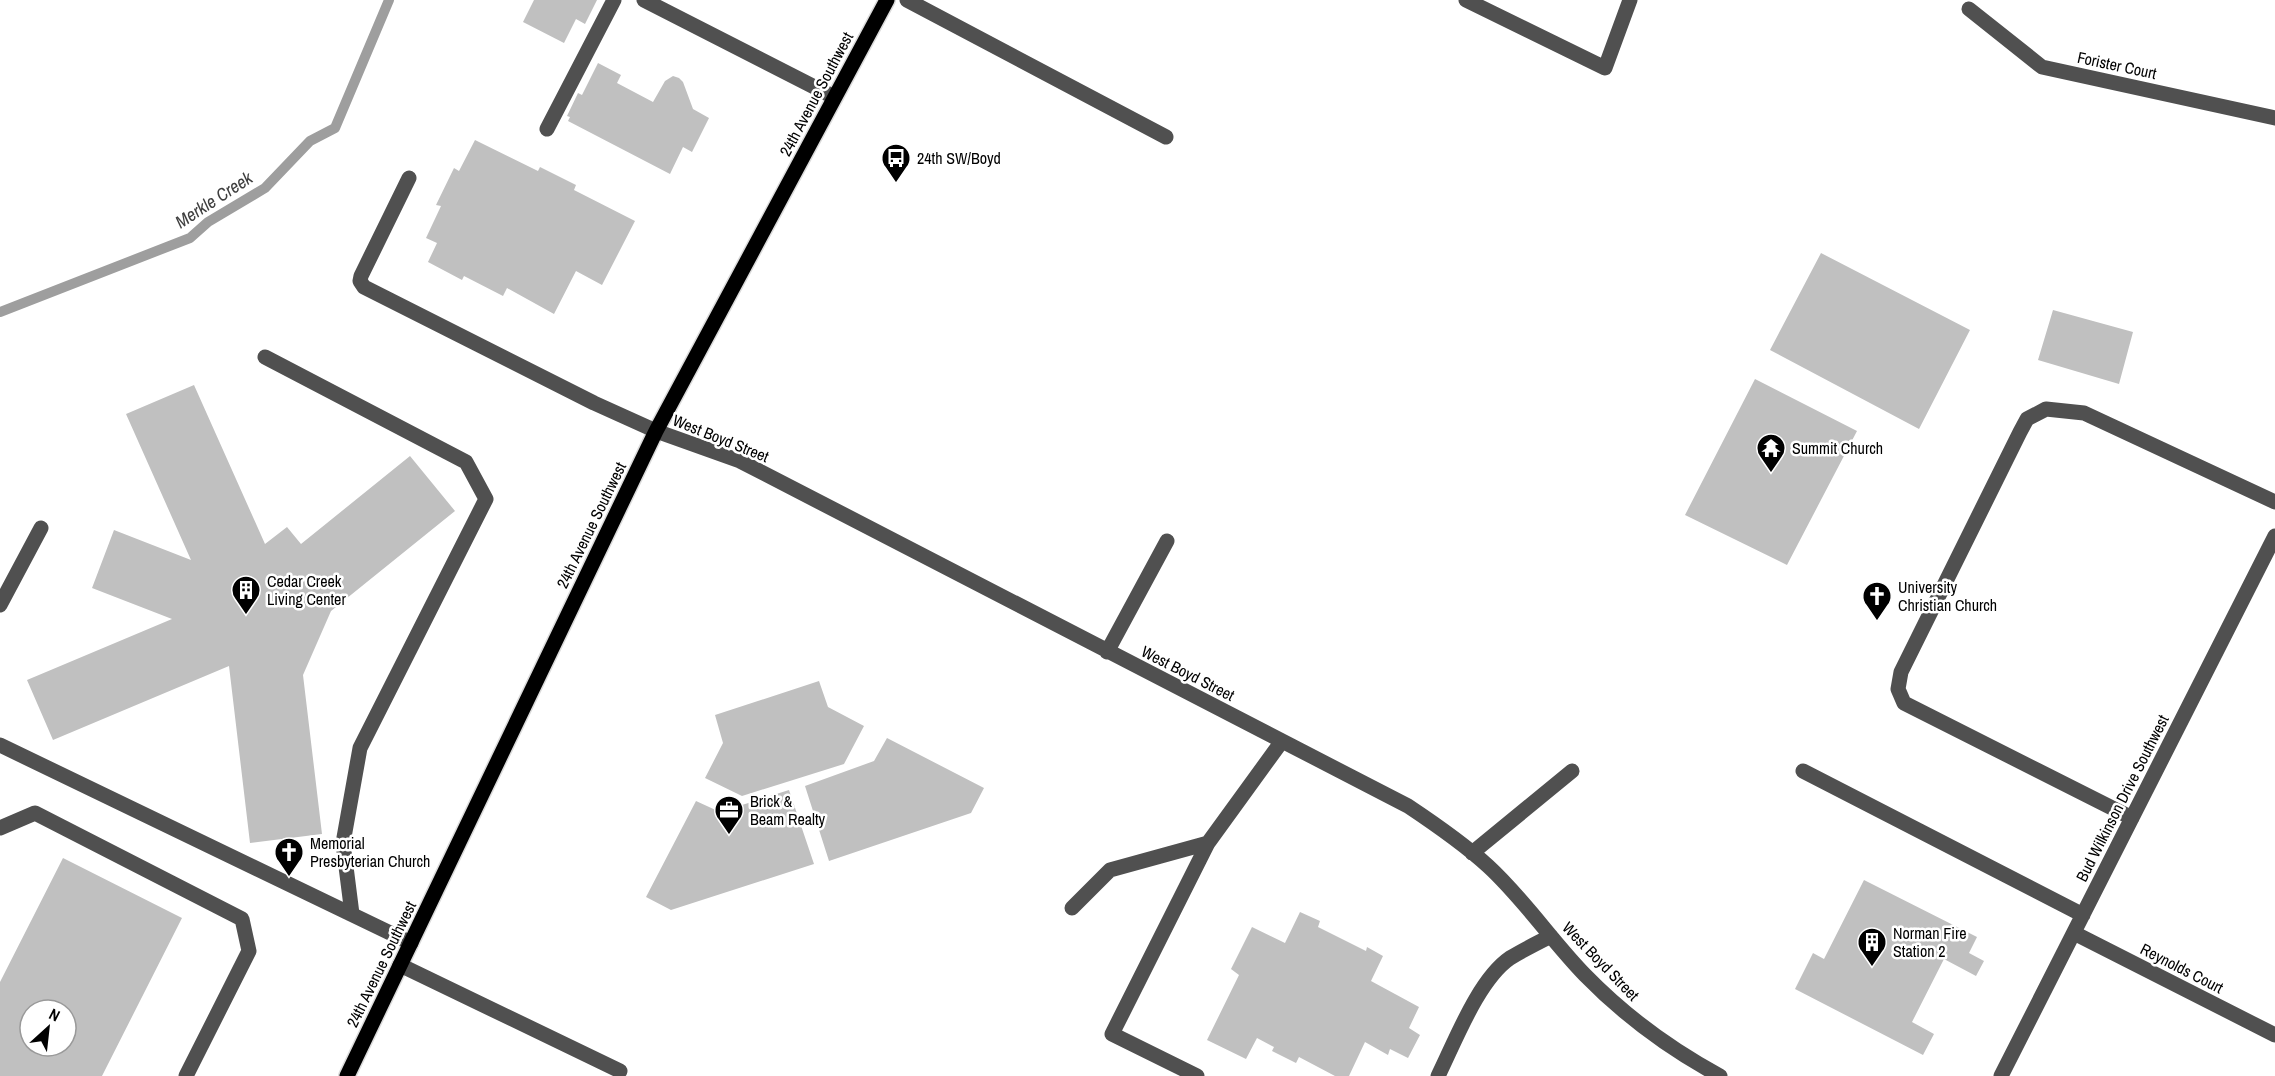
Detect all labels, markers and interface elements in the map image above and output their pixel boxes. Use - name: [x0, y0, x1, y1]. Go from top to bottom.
- street label: 24th Avenue Southwest: [774, 28, 858, 160]
- street label: Forister Court: [2075, 46, 2159, 84]
- bus stop icon: 24th SW/Boyd: [880, 142, 912, 184]
- place label: 24th SW/Boyd: [917, 147, 1001, 169]
- water label: Merkle Creek: [170, 165, 258, 234]
- street label: West Boyd Street: [670, 409, 773, 467]
- temple icon: Summit Church: [1755, 432, 1787, 474]
- place label: Summit Church: [1792, 437, 1883, 459]
- street label: 24th Avenue Southwest: [551, 458, 631, 592]
- place label: Cedar Creek Living Center: [267, 570, 346, 610]
- building icon: Cedar Creek Living Center: [230, 574, 262, 616]
- place label: University Christian Church: [1898, 576, 1997, 616]
- church icon: University Christian Church: [1861, 580, 1893, 622]
- street label: West Boyd Street: [1138, 640, 1239, 706]
- street label: Bud Wilkinson Drive Southwest: [2070, 711, 2174, 885]
- place label: Brick & Beam Realty: [750, 790, 826, 830]
- office icon: Brick & Beam Realty: [713, 794, 745, 836]
- place label: Memorial Presbyterian Church: [310, 832, 430, 872]
- church icon: Memorial Presbyterian Church: [273, 836, 305, 878]
- street label: 24th Avenue Southwest: [341, 897, 421, 1031]
- street label: West Boyd Street: [1558, 917, 1645, 1006]
- place label: Norman Fire Station 2: [1893, 922, 1967, 962]
- building icon: Norman Fire Station 2: [1856, 926, 1888, 968]
- street label: Reynolds Court: [2137, 938, 2228, 998]
- north arrow: [18, 998, 78, 1058]
- text: N: [46, 1003, 64, 1027]

